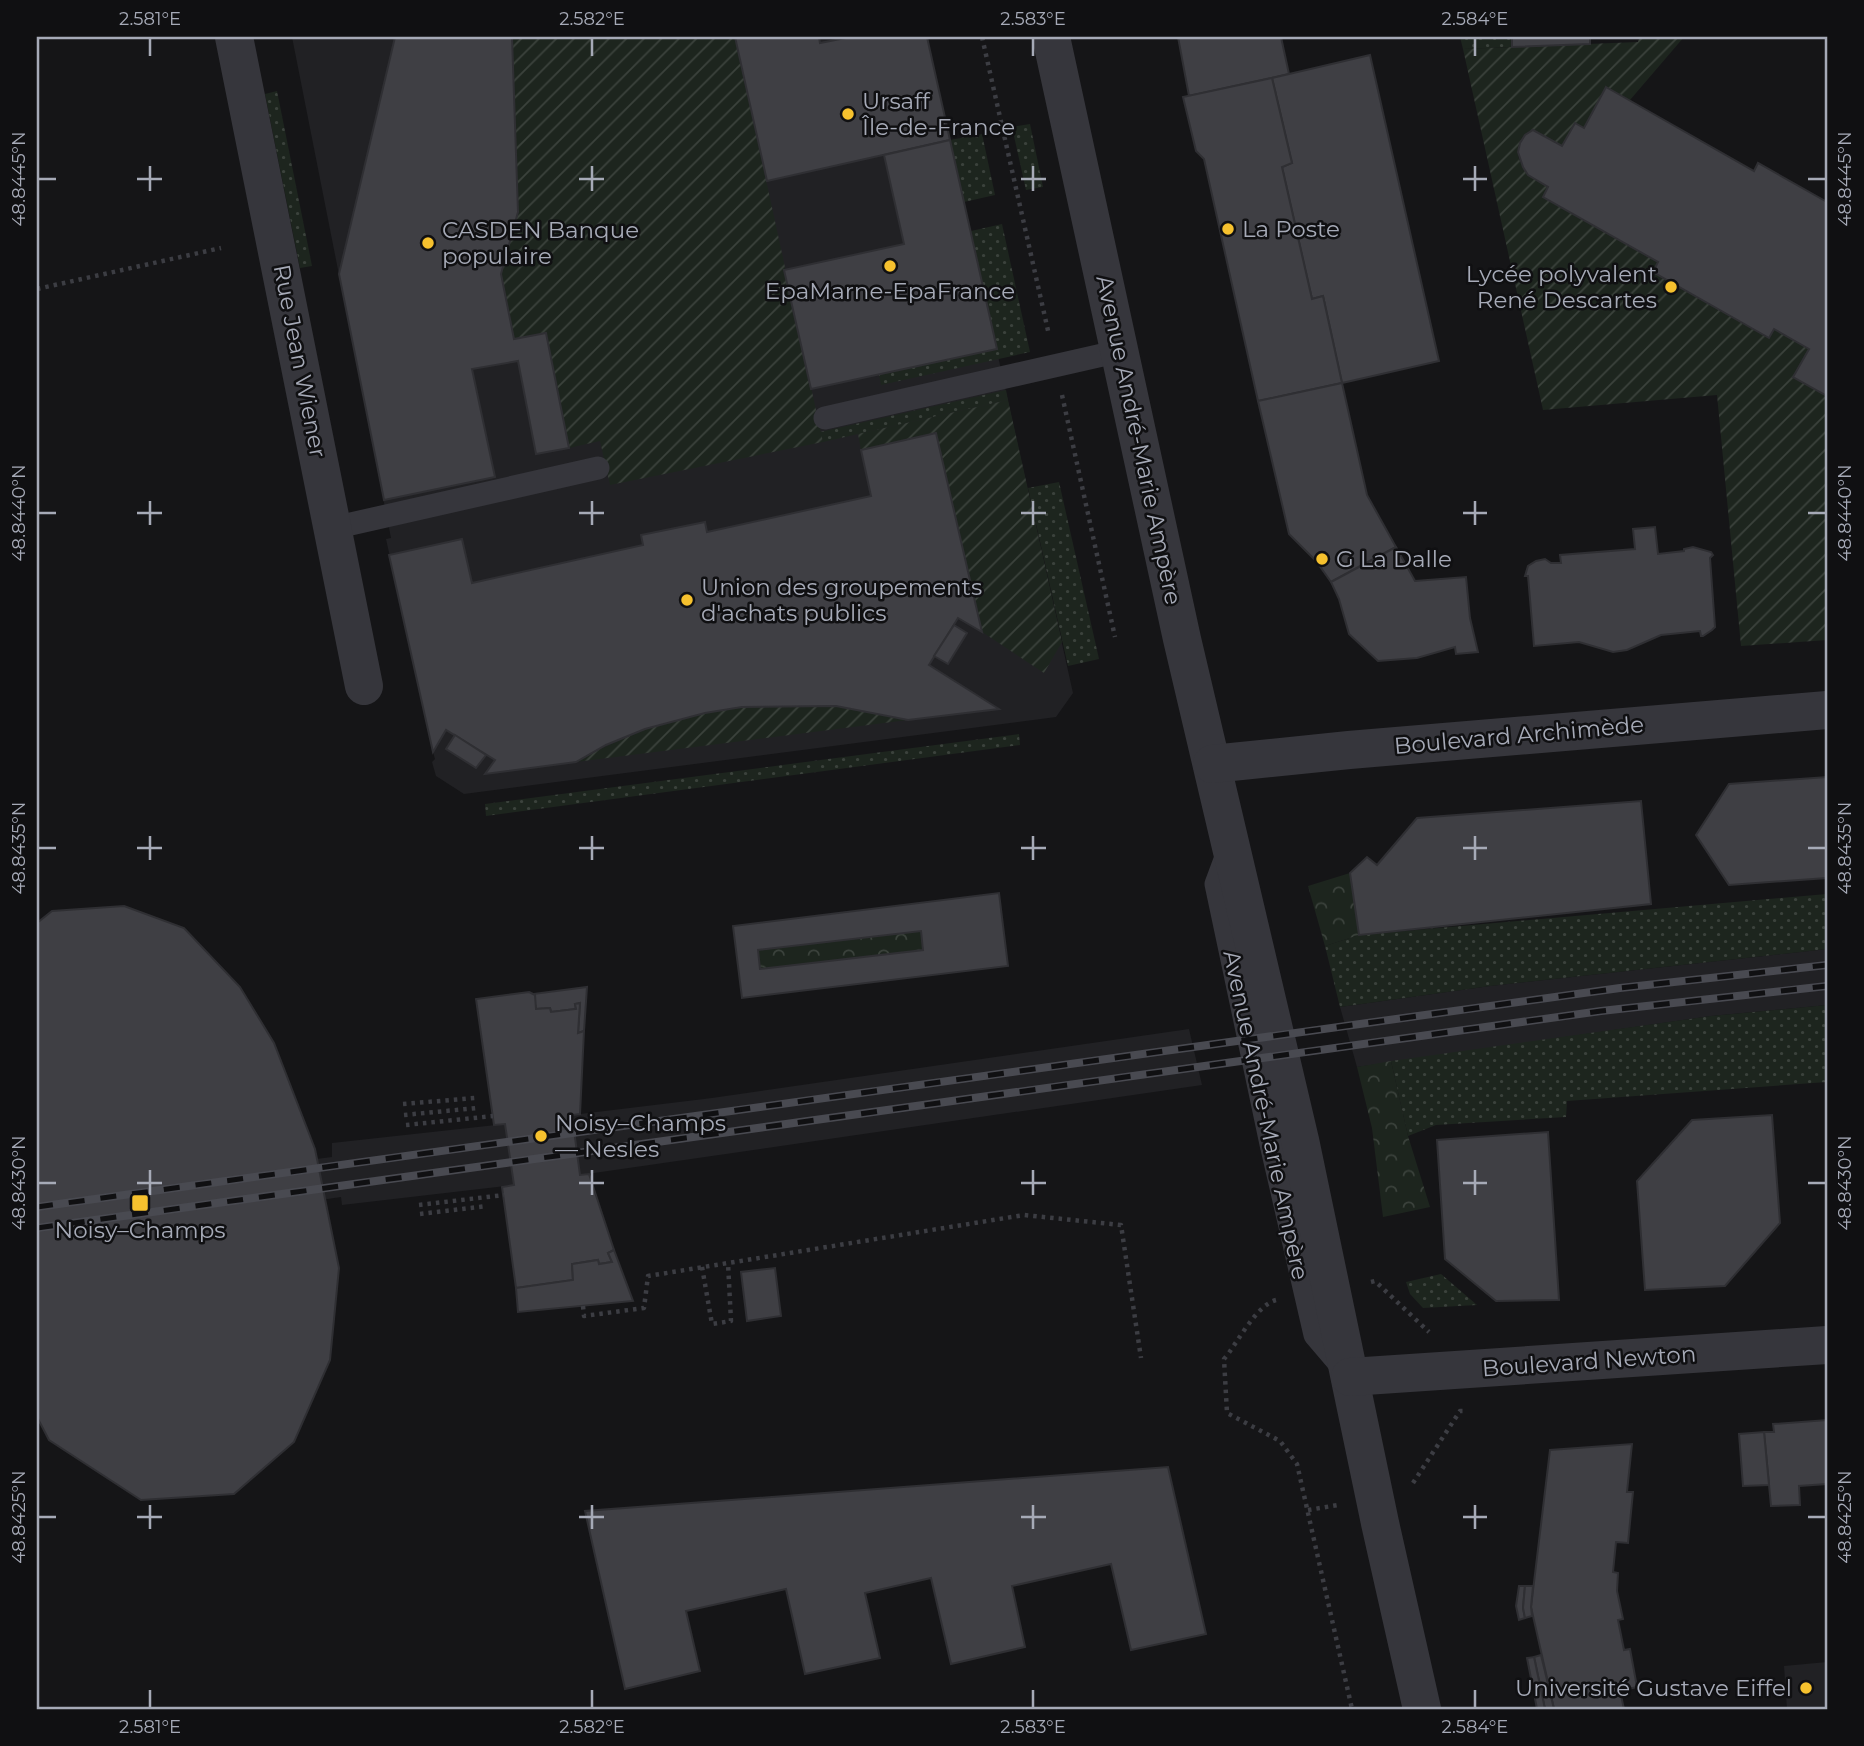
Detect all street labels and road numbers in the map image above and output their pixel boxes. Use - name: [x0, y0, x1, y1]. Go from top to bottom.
- street label: Rue Jean Wiener: [268, 262, 332, 460]
- street label: Avenue André-Marie Ampère: [1090, 273, 1188, 607]
- street label: Boulevard Archimède: [1393, 710, 1645, 760]
- street label: Avenue André-Marie Ampère: [1217, 948, 1315, 1282]
- street label: Boulevard Newton: [1481, 1340, 1697, 1382]

